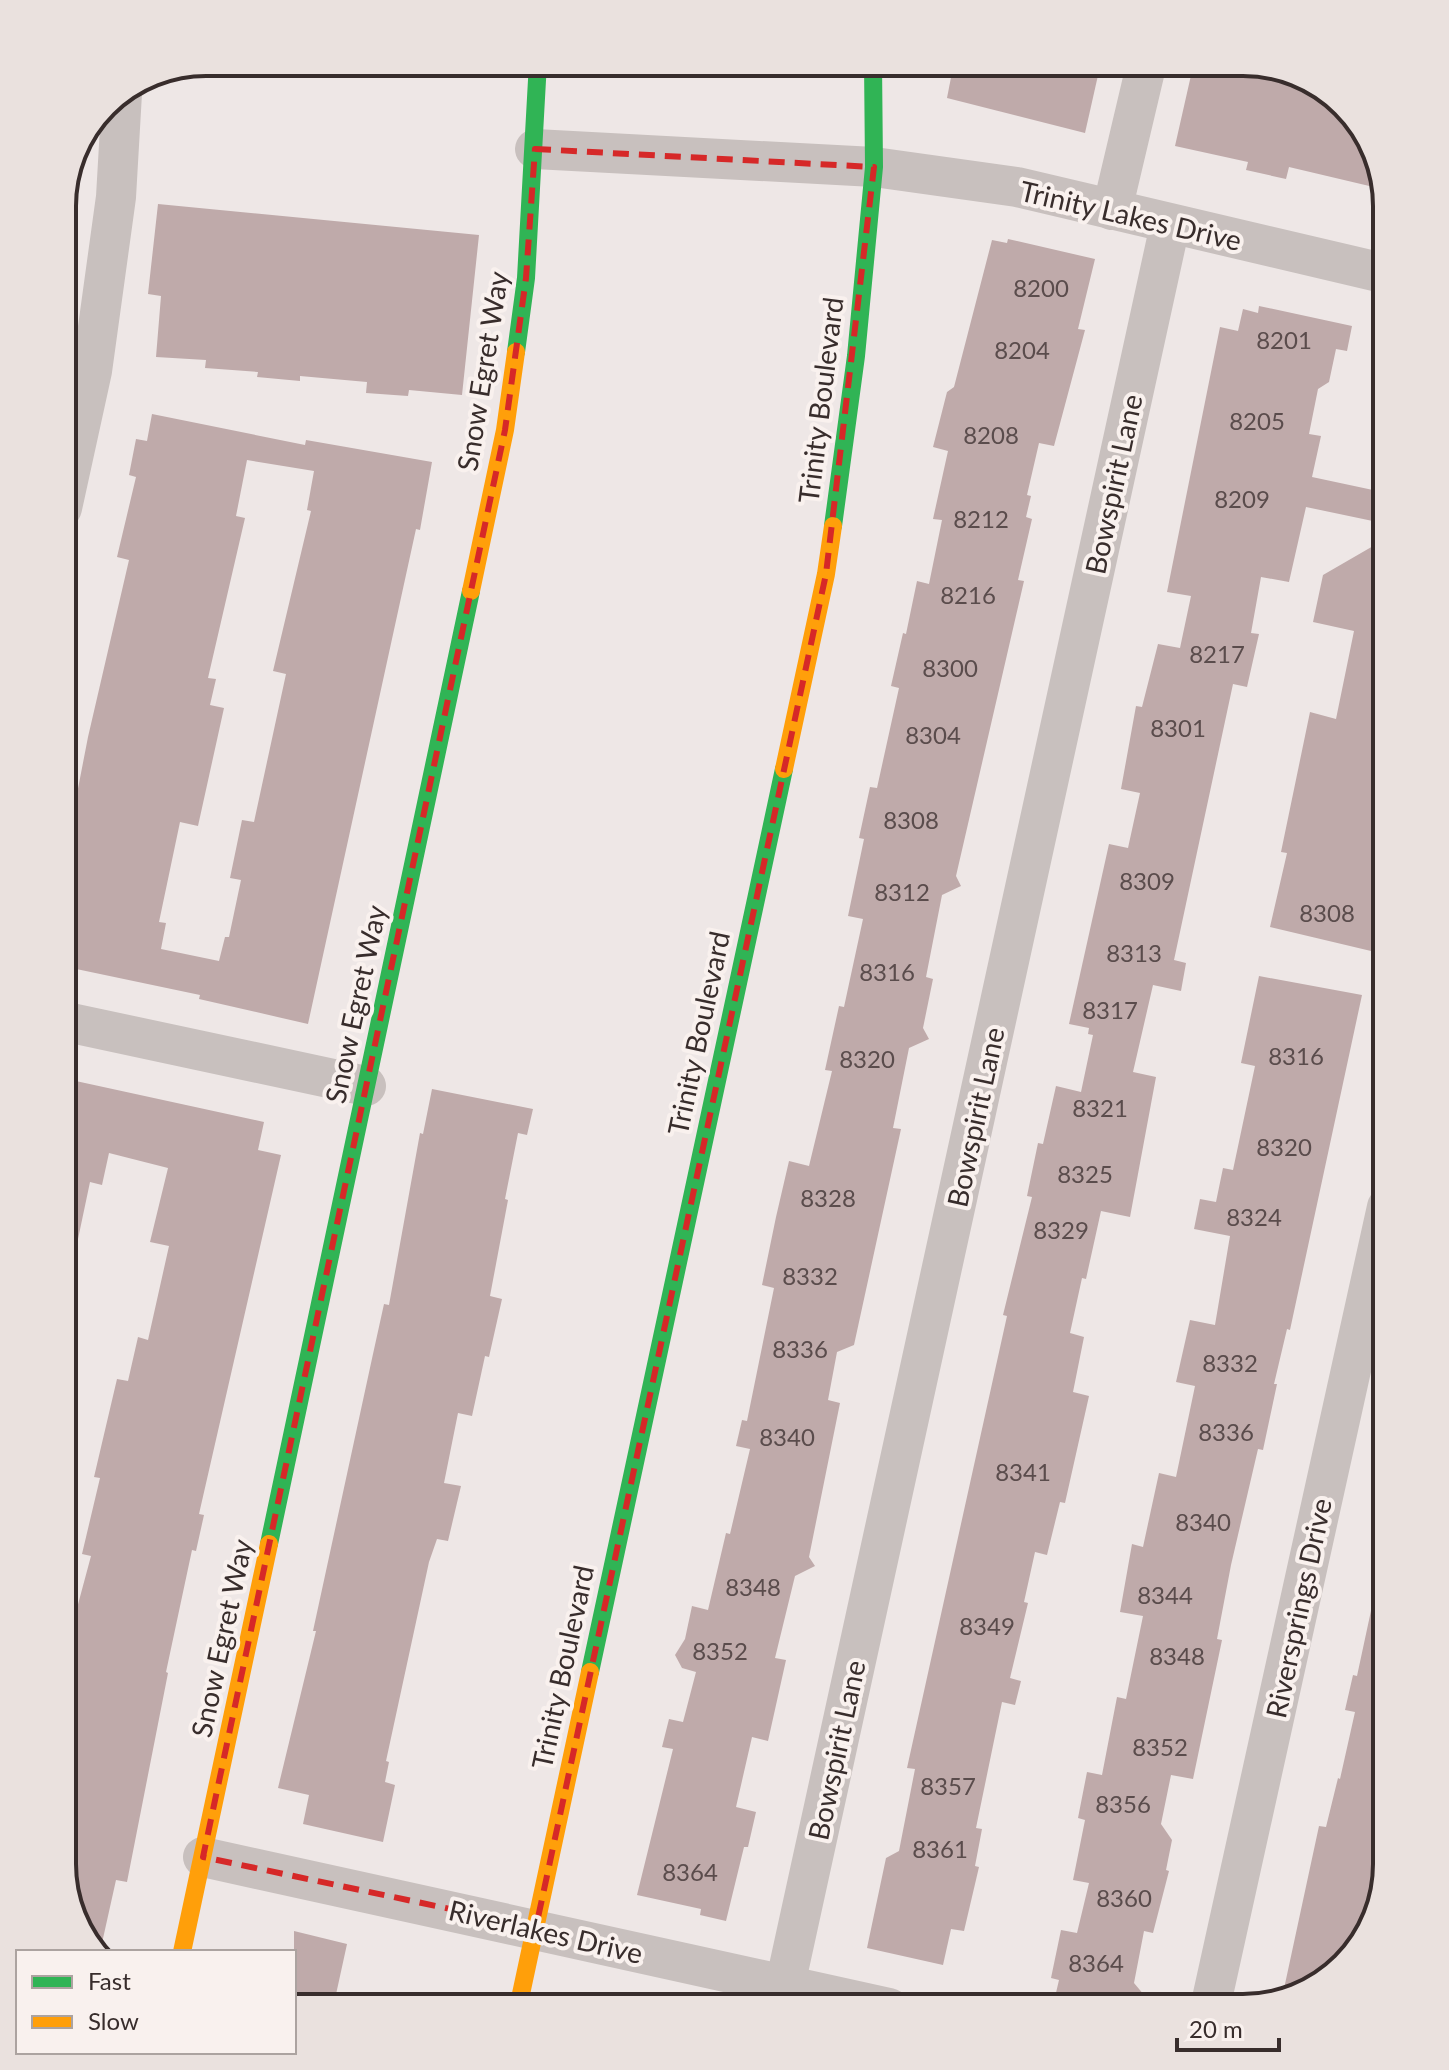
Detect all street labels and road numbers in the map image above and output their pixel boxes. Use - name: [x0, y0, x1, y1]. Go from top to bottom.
- street label: Trinity Lakes Drive: [1017, 173, 1245, 257]
- street label: Snow Egret Way: [449, 268, 515, 473]
- street label: Trinity Boulevard: [790, 295, 850, 505]
- street label: Bowspirit Lane: [1077, 391, 1149, 577]
- street label: Snow Egret Way: [317, 901, 393, 1106]
- street label: Trinity Boulevard: [660, 928, 736, 1138]
- street label: Bowspirit Lane: [939, 1024, 1011, 1210]
- street label: Riversprings Drive: [1258, 1495, 1338, 1721]
- street label: Snow Egret Way: [183, 1535, 259, 1740]
- street label: Trinity Boulevard: [524, 1562, 600, 1772]
- street label: Bowspirit Lane: [800, 1657, 872, 1843]
- street label: Riverlakes Drive: [446, 1892, 646, 1970]

